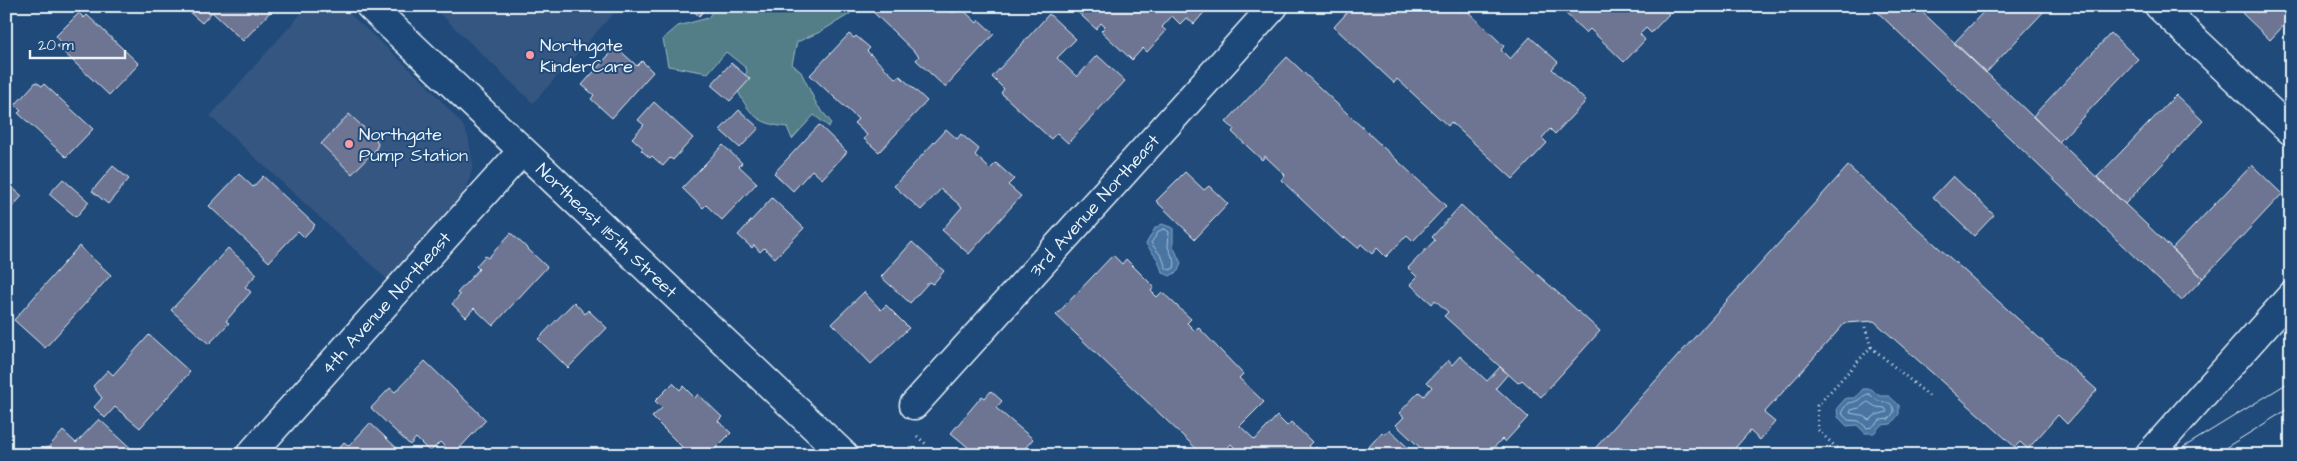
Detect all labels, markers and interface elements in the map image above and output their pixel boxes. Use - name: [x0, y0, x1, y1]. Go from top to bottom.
- scale bar: [30, 28, 125, 60]
- place label: Northgate KinderCare: [540, 33, 633, 79]
- text: 20 m: [38, 35, 74, 56]
- marker: Northgate KinderCare: [524, 49, 536, 61]
- place label: Northgate Pump Station: [359, 122, 468, 168]
- street label: 3rd Avenue Northeast: [1024, 128, 1166, 282]
- marker: Northgate Pump Station: [343, 138, 355, 150]
- street label: Northeast 115th Street: [530, 157, 683, 304]
- street label: 4th Avenue Northeast: [316, 226, 458, 380]

